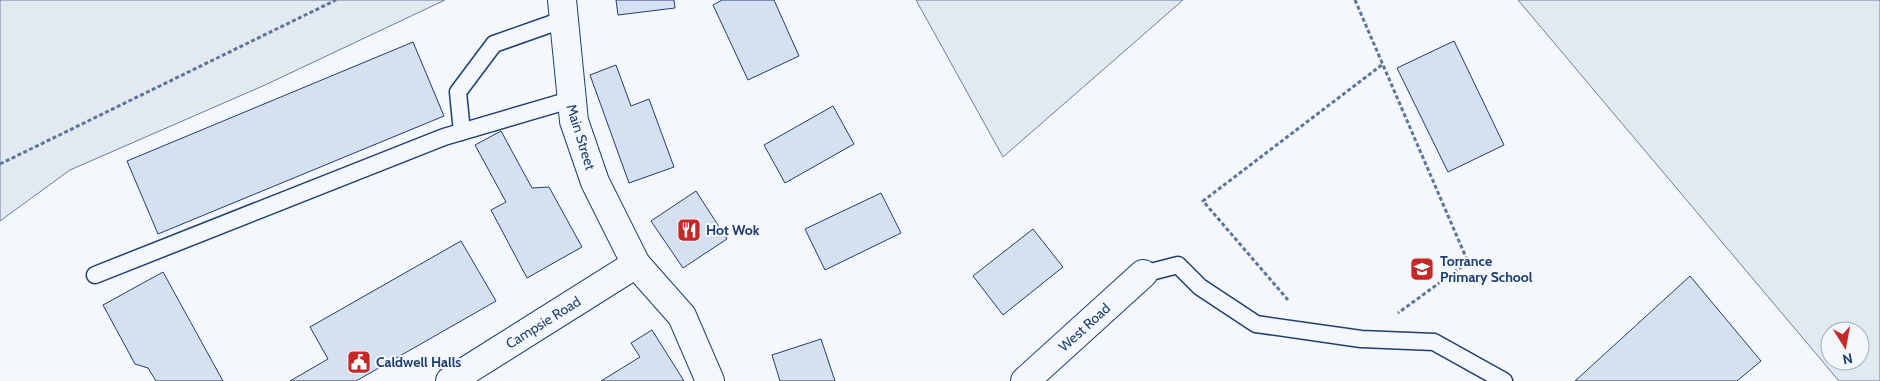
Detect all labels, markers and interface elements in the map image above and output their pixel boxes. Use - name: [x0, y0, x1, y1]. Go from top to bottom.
- street label: Main Street: [562, 102, 600, 172]
- restaurant icon: Hot Wok: [676, 217, 702, 243]
- place label: Hot Wok: [706, 221, 760, 239]
- place label: Torrance Primary School: [1440, 252, 1533, 286]
- school or university icon: Torrance Primary School: [1409, 256, 1435, 282]
- street label: Campsie Road: [502, 292, 584, 353]
- street label: West Road: [1055, 299, 1114, 355]
- north arrow: [1820, 321, 1870, 371]
- public building icon: Caldwell Halls: [346, 349, 372, 375]
- text: N: [1841, 349, 1854, 369]
- place label: Caldwell Halls: [376, 353, 461, 371]

